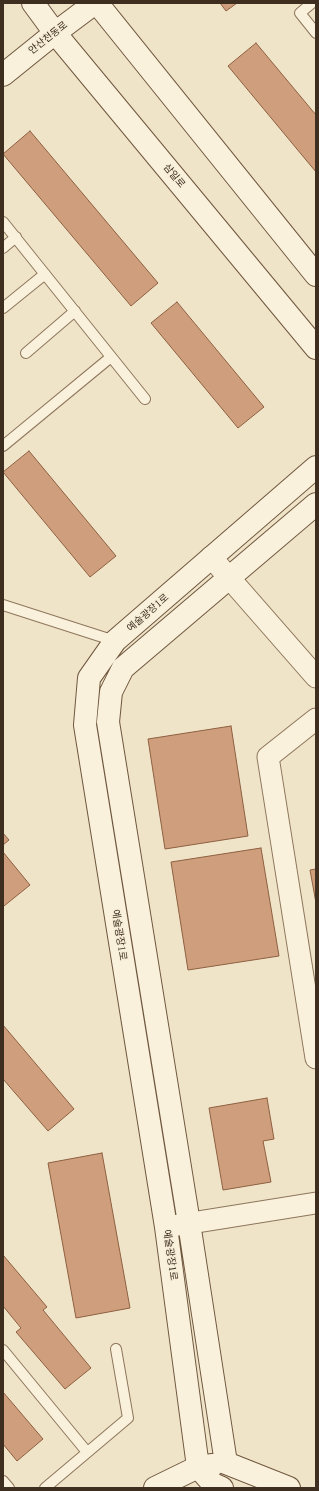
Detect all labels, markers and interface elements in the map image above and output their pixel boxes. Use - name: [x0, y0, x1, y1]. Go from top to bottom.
- street label: 안산천동로: [26, 19, 70, 57]
- street label: 삼일로: [161, 162, 187, 190]
- street label: 예술광장1로: [125, 592, 171, 634]
- street label: 예술광장1로: [109, 909, 129, 961]
- street label: 예술광장1로: [160, 1229, 180, 1281]

